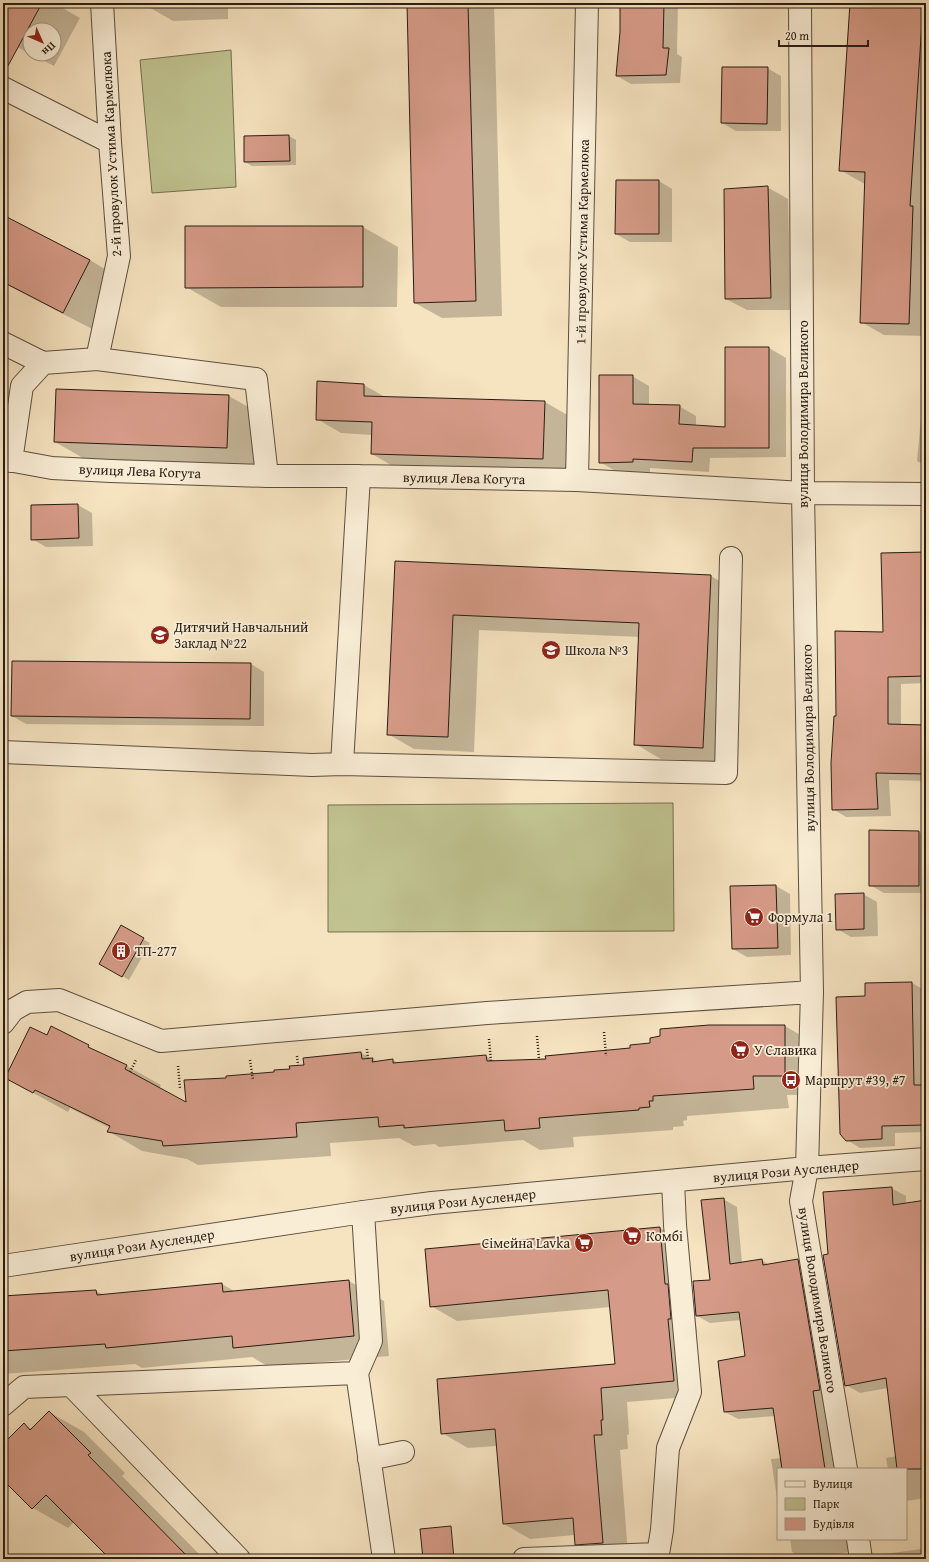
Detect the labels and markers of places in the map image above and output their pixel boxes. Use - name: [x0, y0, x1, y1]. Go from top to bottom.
- place label: Дитячий Навчальний Заклад №22: [173, 617, 308, 653]
- school or university icon: Дитячий Навчальний Заклад №22: [149, 624, 171, 646]
- school or university icon: Школа №3: [540, 639, 562, 661]
- place label: Школа №3: [565, 640, 629, 660]
- supermarket icon: Формула 1: [743, 906, 765, 928]
- place label: Формула 1: [768, 907, 833, 927]
- building icon: ТП-277: [110, 940, 132, 962]
- place label: ТП-277: [135, 941, 177, 961]
- supermarket icon: У Славика: [729, 1039, 751, 1061]
- place label: У Славика: [754, 1040, 817, 1060]
- bus stop icon: Маршрут #39, #7: [780, 1069, 802, 1091]
- place label: Маршрут #39, #7: [805, 1070, 906, 1090]
- supermarket icon: Комбі: [621, 1225, 643, 1247]
- place label: Комбі: [646, 1226, 683, 1246]
- supermarket icon: Сімейна Lavka: [573, 1232, 595, 1254]
- place label: Сімейна Lavka: [482, 1233, 570, 1253]

